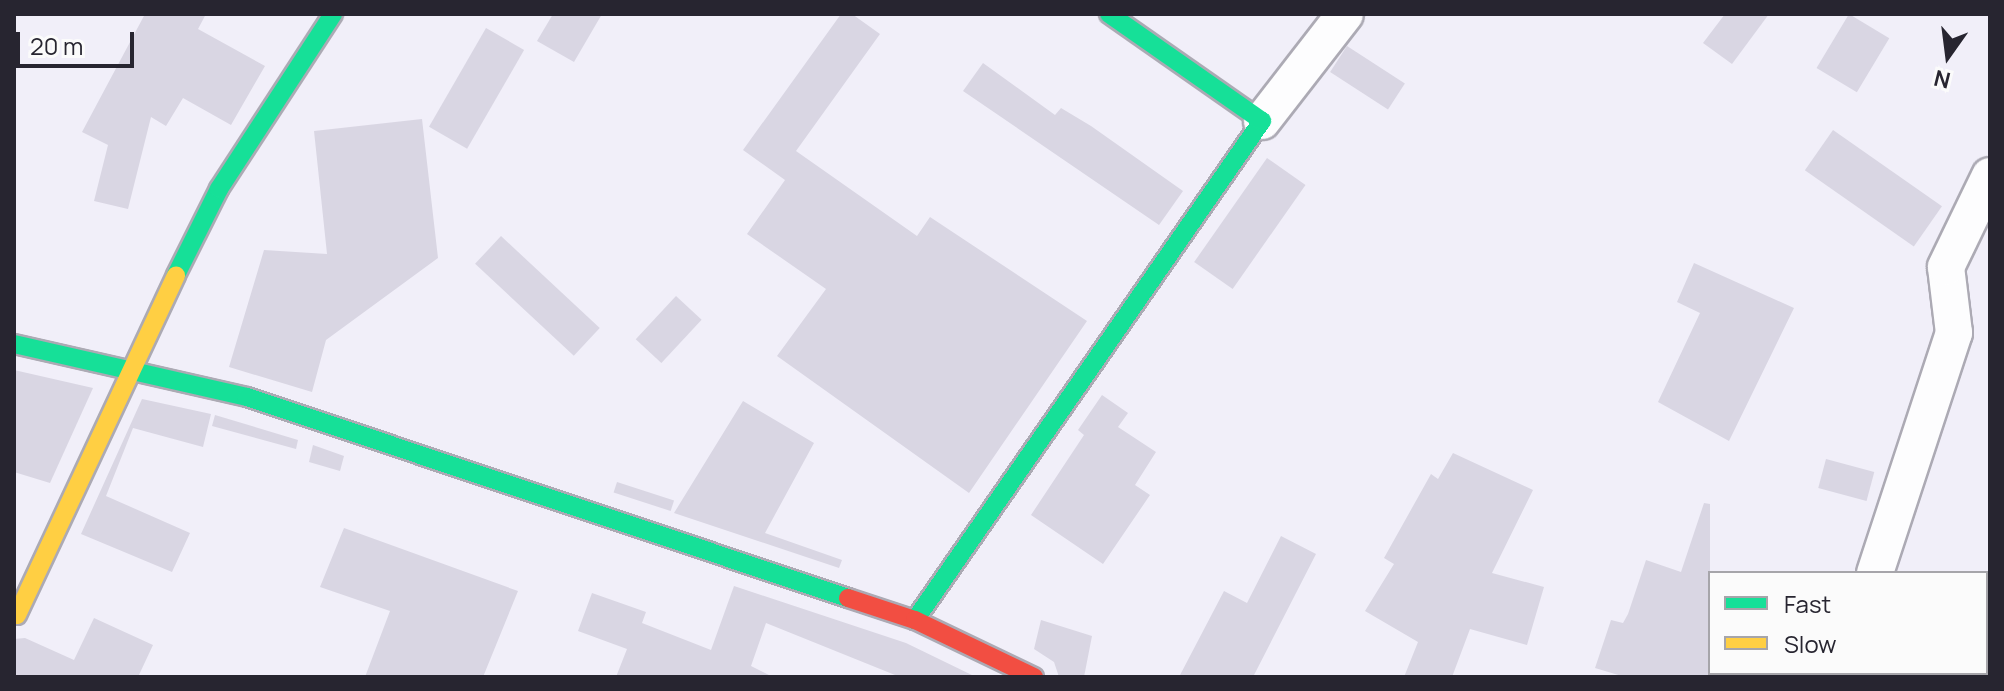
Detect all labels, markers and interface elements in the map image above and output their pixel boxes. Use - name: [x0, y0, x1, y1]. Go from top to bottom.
- scale bar: [20, 16, 138, 66]
- north arrow: [1908, 16, 1988, 96]
- text: 20 m: [30, 29, 83, 62]
- text: N: [1931, 63, 1953, 96]
- legend: [1708, 571, 1988, 675]
- text: Fast: [1784, 587, 1831, 620]
- text: Slow: [1784, 627, 1837, 660]

